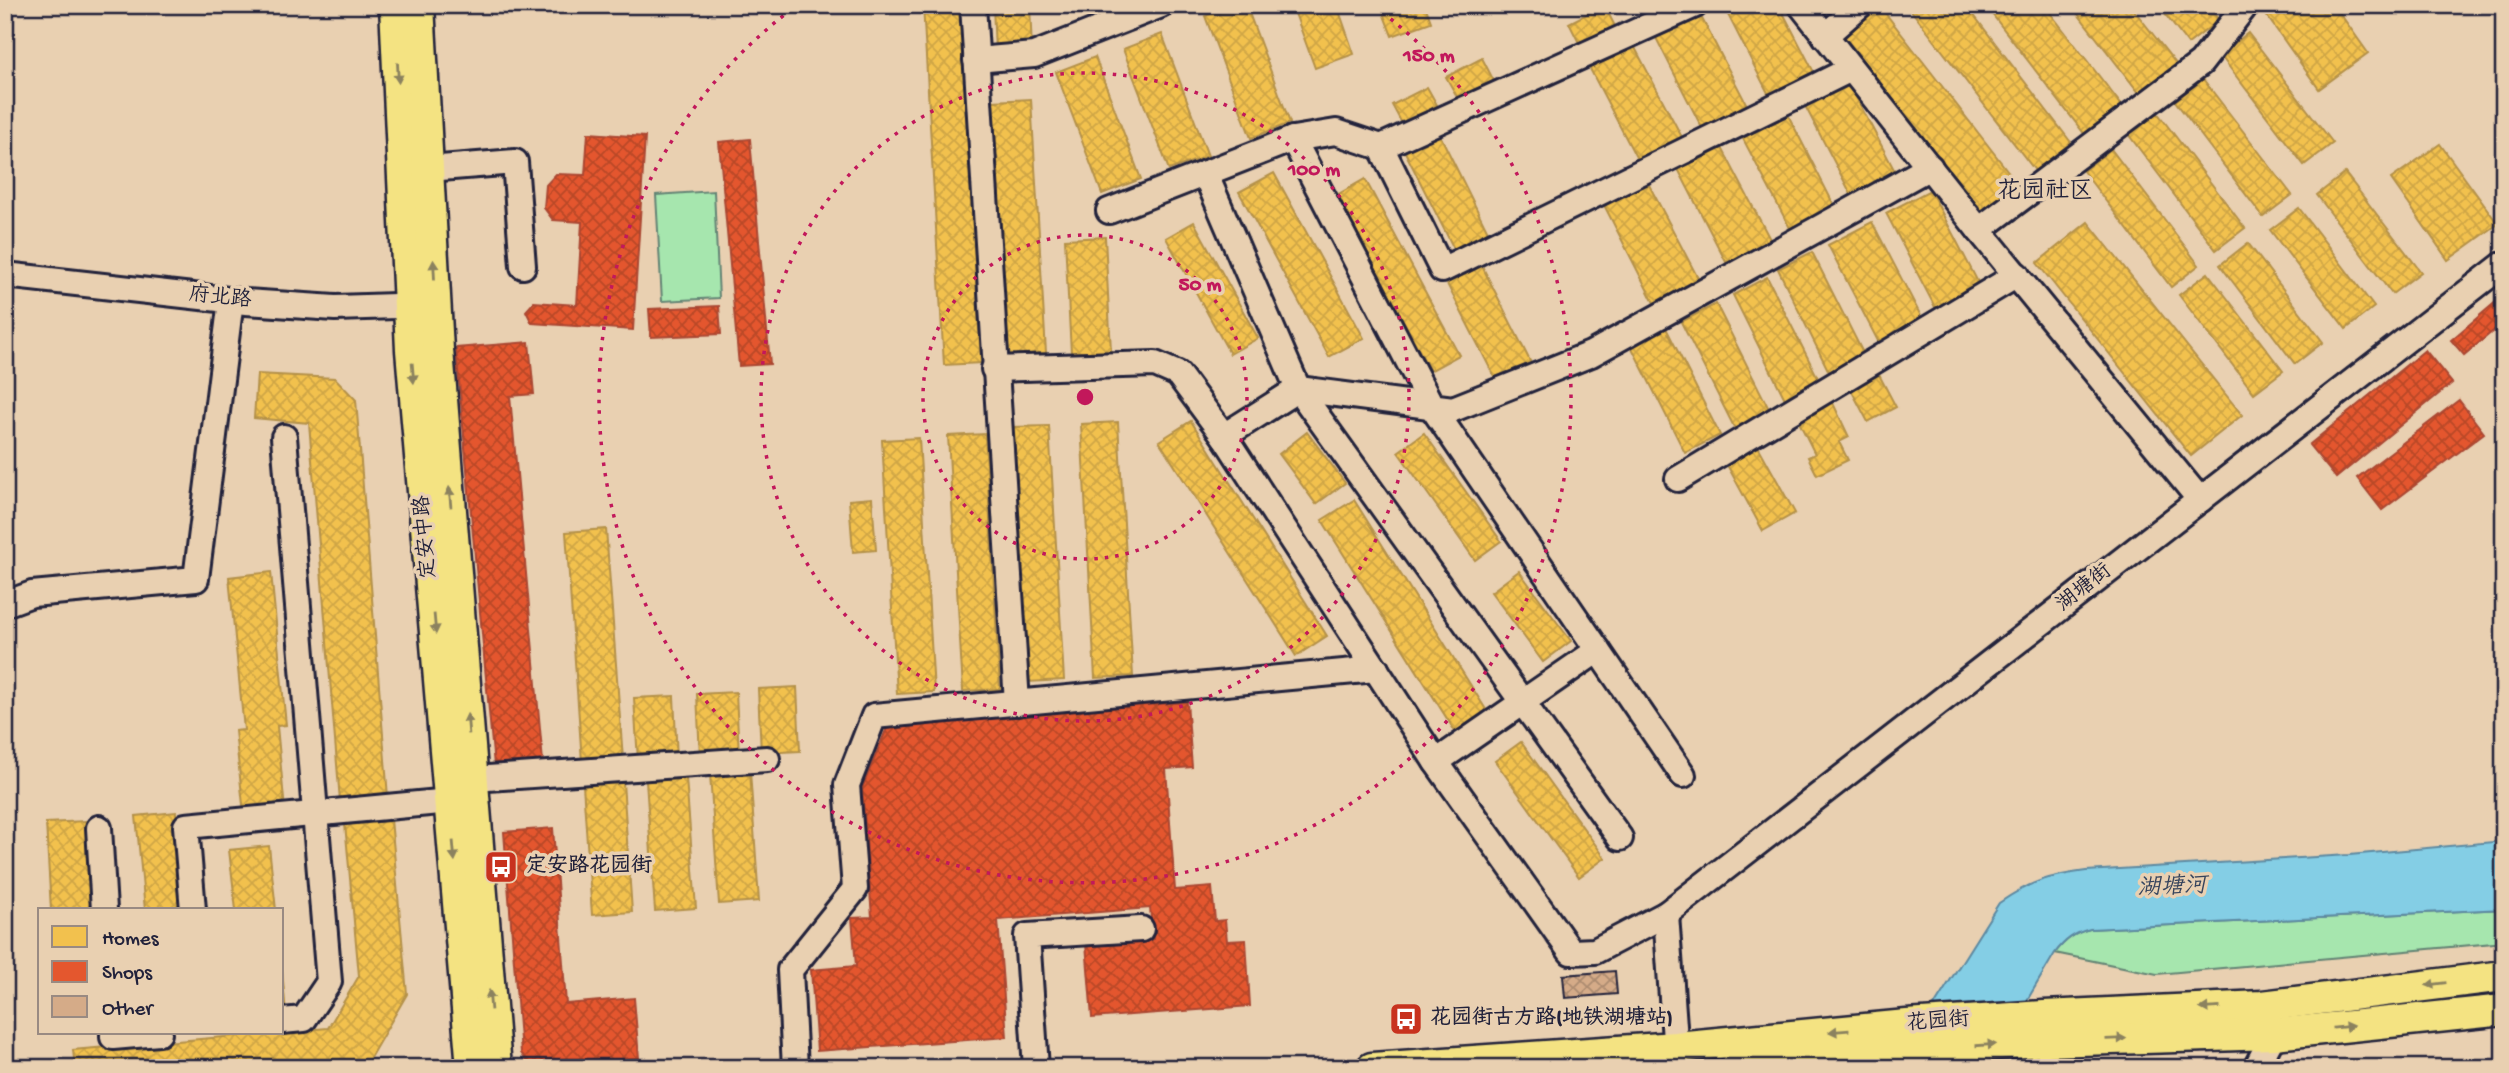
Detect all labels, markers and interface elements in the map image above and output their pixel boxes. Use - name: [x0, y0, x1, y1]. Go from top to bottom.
- text: 150 m: [1402, 45, 1455, 70]
- one-way arrow: [392, 63, 403, 85]
- text: 100 m: [1287, 159, 1340, 184]
- district label: 花园社区: [1997, 177, 2093, 207]
- one-way arrow: [428, 259, 439, 281]
- text: 50 m: [1179, 274, 1222, 299]
- street label: 府北路: [187, 281, 253, 315]
- one-way arrow: [408, 362, 419, 384]
- centre of rings: [1073, 385, 1097, 409]
- one-way arrow: [444, 486, 455, 508]
- street label: 定安中路: [409, 494, 443, 580]
- street label: 湖塘街: [2051, 558, 2118, 618]
- one-way arrow: [430, 613, 441, 635]
- one-way arrow: [462, 713, 473, 735]
- one-way arrow: [449, 840, 460, 862]
- bus stop icon: 定安路花园街: [482, 848, 520, 886]
- place label: 定安路花园街: [526, 853, 652, 880]
- water label: 湖塘河: [2137, 872, 2211, 903]
- legend: [38, 908, 284, 1034]
- text: Homes: [102, 928, 160, 953]
- text: Shops: [102, 962, 153, 987]
- one-way arrow: [2425, 979, 2447, 990]
- one-way arrow: [484, 989, 495, 1011]
- text: Other: [102, 998, 154, 1023]
- bus stop icon: 花园街古方路(地铁湖塘站): [1387, 1000, 1425, 1038]
- one-way arrow: [2199, 1003, 2221, 1014]
- place label: 花园街古方路(地铁湖塘站): [1430, 1005, 1673, 1032]
- street label: 花园街: [1906, 1007, 1970, 1038]
- one-way arrow: [2332, 1021, 2354, 1032]
- one-way arrow: [1828, 1026, 1850, 1037]
- one-way arrow: [2105, 1033, 2127, 1045]
- one-way arrow: [1975, 1039, 1997, 1050]

